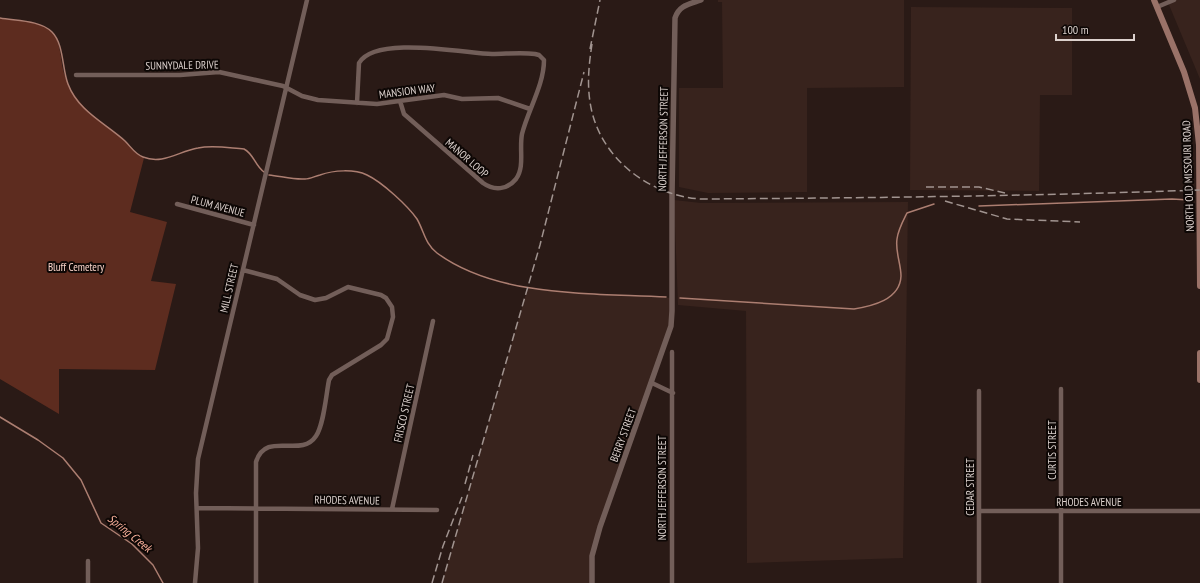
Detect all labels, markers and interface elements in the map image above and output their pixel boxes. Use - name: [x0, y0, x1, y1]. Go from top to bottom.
- scale bar: [1056, 16, 1134, 42]
- text: 100 m: [1062, 22, 1089, 37]
- street label: SUNNYDALE DRIVE: [145, 57, 219, 73]
- street label: MANSION WAY: [378, 81, 436, 101]
- street label: NORTH JEFFERSON STREET: [655, 87, 671, 191]
- street label: NORTH OLD MISSOURI ROAD: [1179, 120, 1197, 232]
- street label: MANOR LOOP: [442, 135, 492, 181]
- street label: PLUM AVENUE: [189, 192, 247, 220]
- park label: Bluff Cemetery: [48, 260, 105, 274]
- street label: MILL STREET: [217, 262, 241, 314]
- street label: FRISCO STREET: [390, 382, 418, 444]
- street label: BERRY STREET: [607, 406, 639, 464]
- street label: CURTIS STREET: [1045, 420, 1059, 480]
- street label: NORTH JEFFERSON STREET: [655, 436, 669, 540]
- street label: CEDAR STREET: [963, 458, 977, 516]
- street label: RHODES AVENUE: [314, 492, 380, 508]
- street label: RHODES AVENUE: [1056, 495, 1122, 509]
- water label: Spring Creek: [105, 511, 156, 556]

